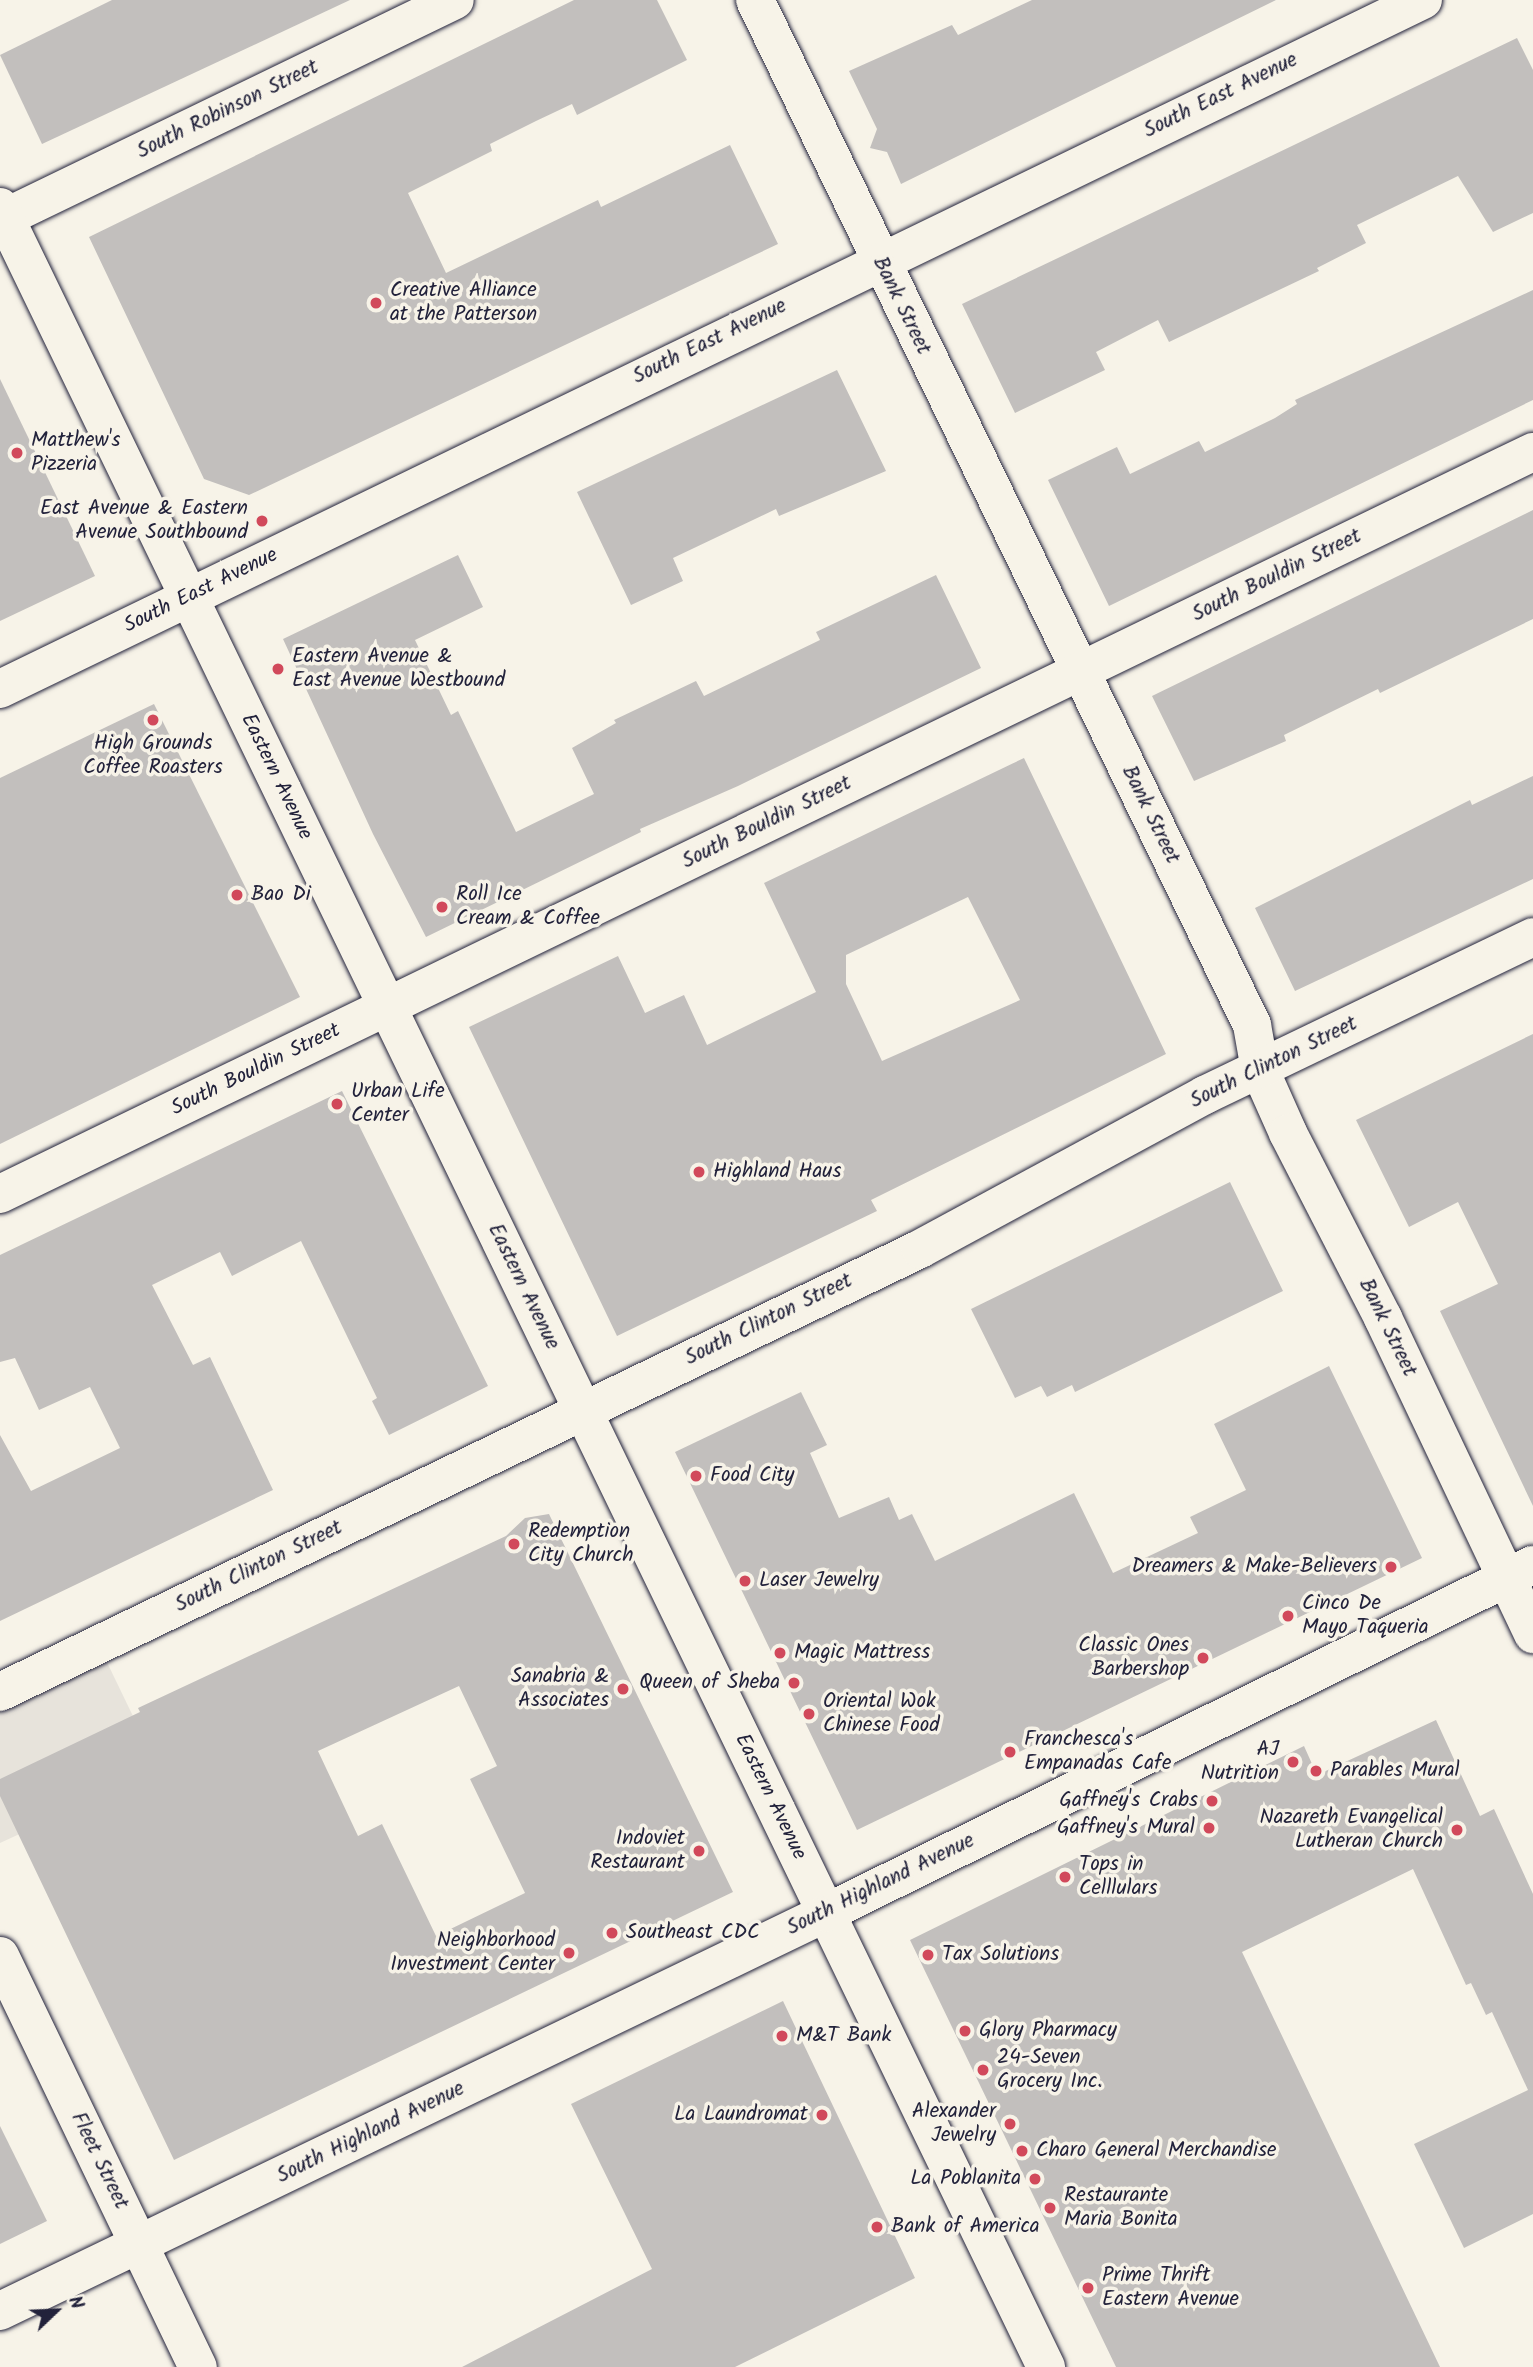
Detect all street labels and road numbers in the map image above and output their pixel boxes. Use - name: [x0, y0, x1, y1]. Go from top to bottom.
- street label: South East Avenue: [1140, 48, 1302, 144]
- street label: South Robinson Street: [133, 55, 323, 165]
- street label: Bank Street: [866, 253, 936, 359]
- street label: South East Avenue: [629, 294, 791, 390]
- street label: South Bouldin Street: [1188, 524, 1366, 628]
- street label: South East Avenue: [120, 543, 282, 639]
- street label: Eastern Avenue: [235, 710, 317, 844]
- street label: Bank Street: [1115, 762, 1185, 868]
- street label: South Bouldin Street: [678, 771, 856, 875]
- street label: South Clinton Street: [1186, 1012, 1362, 1114]
- street label: South Bouldin Street: [167, 1018, 345, 1122]
- street label: Eastern Avenue: [482, 1220, 564, 1354]
- street label: South Clinton Street: [681, 1269, 857, 1371]
- street label: Bank Street: [1352, 1275, 1422, 1381]
- street label: South Clinton Street: [171, 1516, 347, 1618]
- street label: Eastern Avenue: [729, 1730, 811, 1864]
- street label: South Highland Avenue: [783, 1829, 979, 1941]
- street label: South Highland Avenue: [273, 2077, 469, 2189]
- street label: Fleet Street: [65, 2108, 133, 2214]

